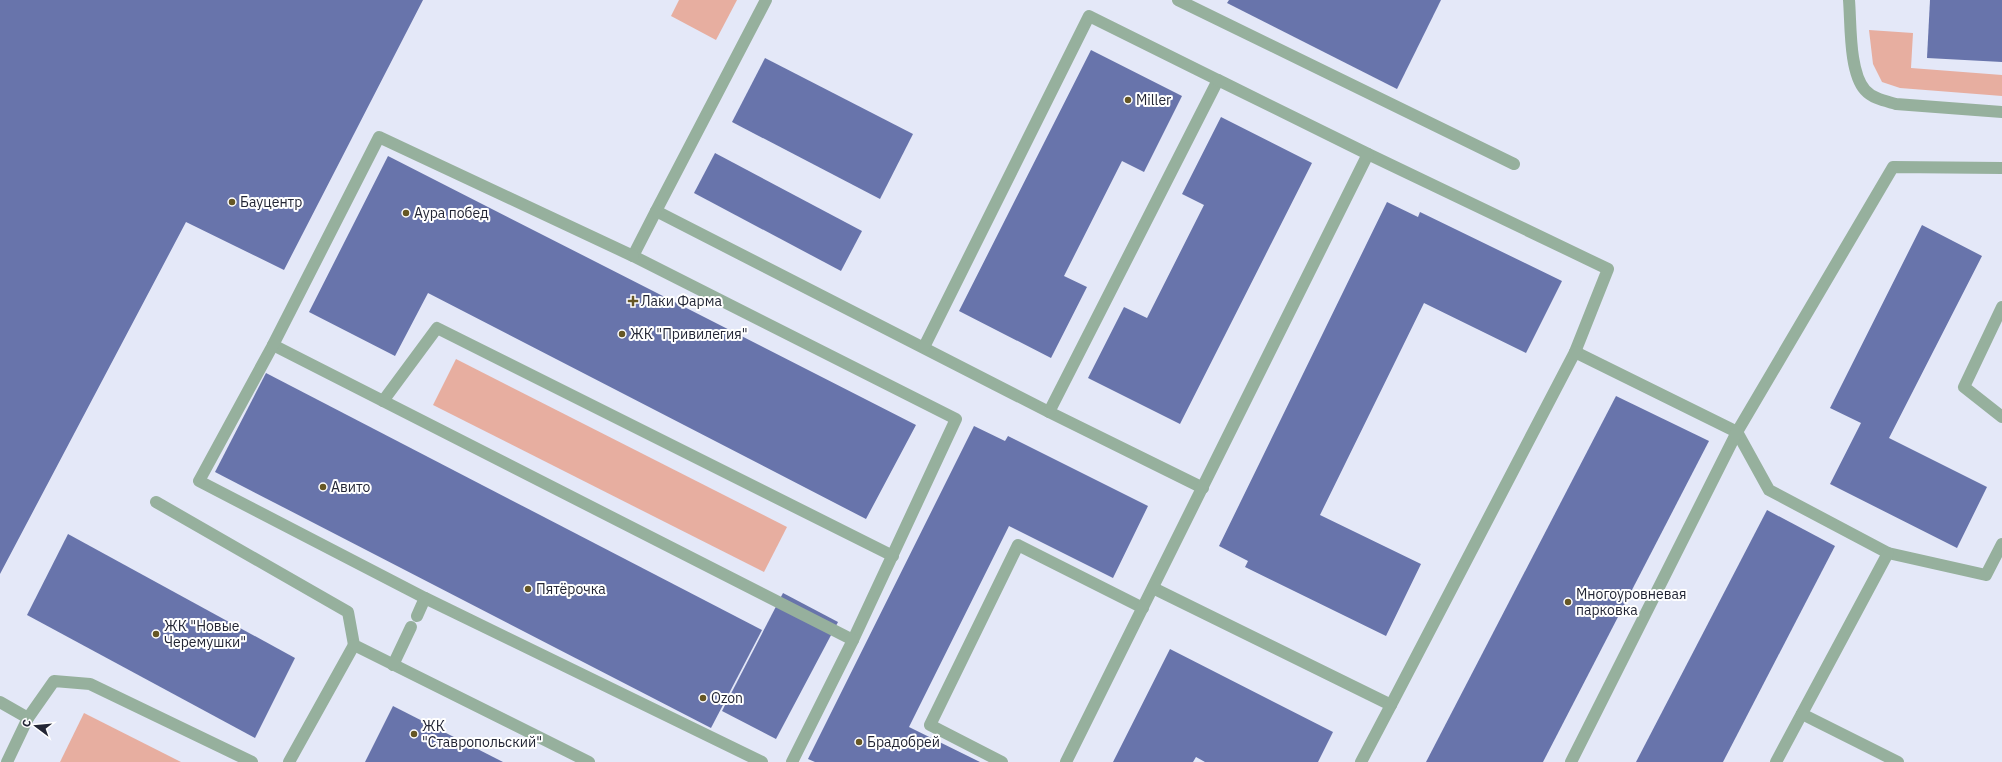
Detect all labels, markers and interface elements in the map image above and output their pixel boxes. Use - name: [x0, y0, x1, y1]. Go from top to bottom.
- place label: Miller: [1136, 91, 1171, 109]
- marker: Miller: [1123, 95, 1133, 105]
- place label: Бауцентр: [240, 193, 302, 211]
- marker: Бауцентр: [227, 197, 237, 207]
- place label: Аура побед: [414, 204, 489, 222]
- marker: Аура побед: [401, 208, 411, 218]
- place label: Лаки Фарма: [641, 292, 722, 310]
- marker: Лаки Фарма: [628, 296, 638, 306]
- place label: ЖК "Привилегия": [630, 325, 748, 343]
- marker: ЖК "Привилегия": [617, 329, 627, 339]
- place label: Авито: [331, 478, 370, 496]
- marker: Авито: [318, 482, 328, 492]
- place label: Пятёрочка: [536, 580, 606, 598]
- marker: Пятёрочка: [523, 584, 533, 594]
- place label: Многоуровневая парковка: [1576, 585, 1686, 619]
- marker: Многоуровневая парковка: [1563, 597, 1573, 607]
- place label: ЖК "Новые Черемушки": [164, 617, 246, 651]
- marker: ЖК "Новые Черемушки": [151, 629, 161, 639]
- place label: Ozon: [711, 689, 743, 707]
- marker: Ozon: [698, 693, 708, 703]
- north arrow: [16, 706, 56, 746]
- place label: ЖК "Ставропольский": [422, 717, 542, 751]
- text: С: [19, 718, 34, 729]
- marker: ЖК "Ставропольский": [409, 729, 419, 739]
- place label: Брадобрей: [867, 733, 940, 751]
- marker: Брадобрей: [854, 737, 864, 747]

